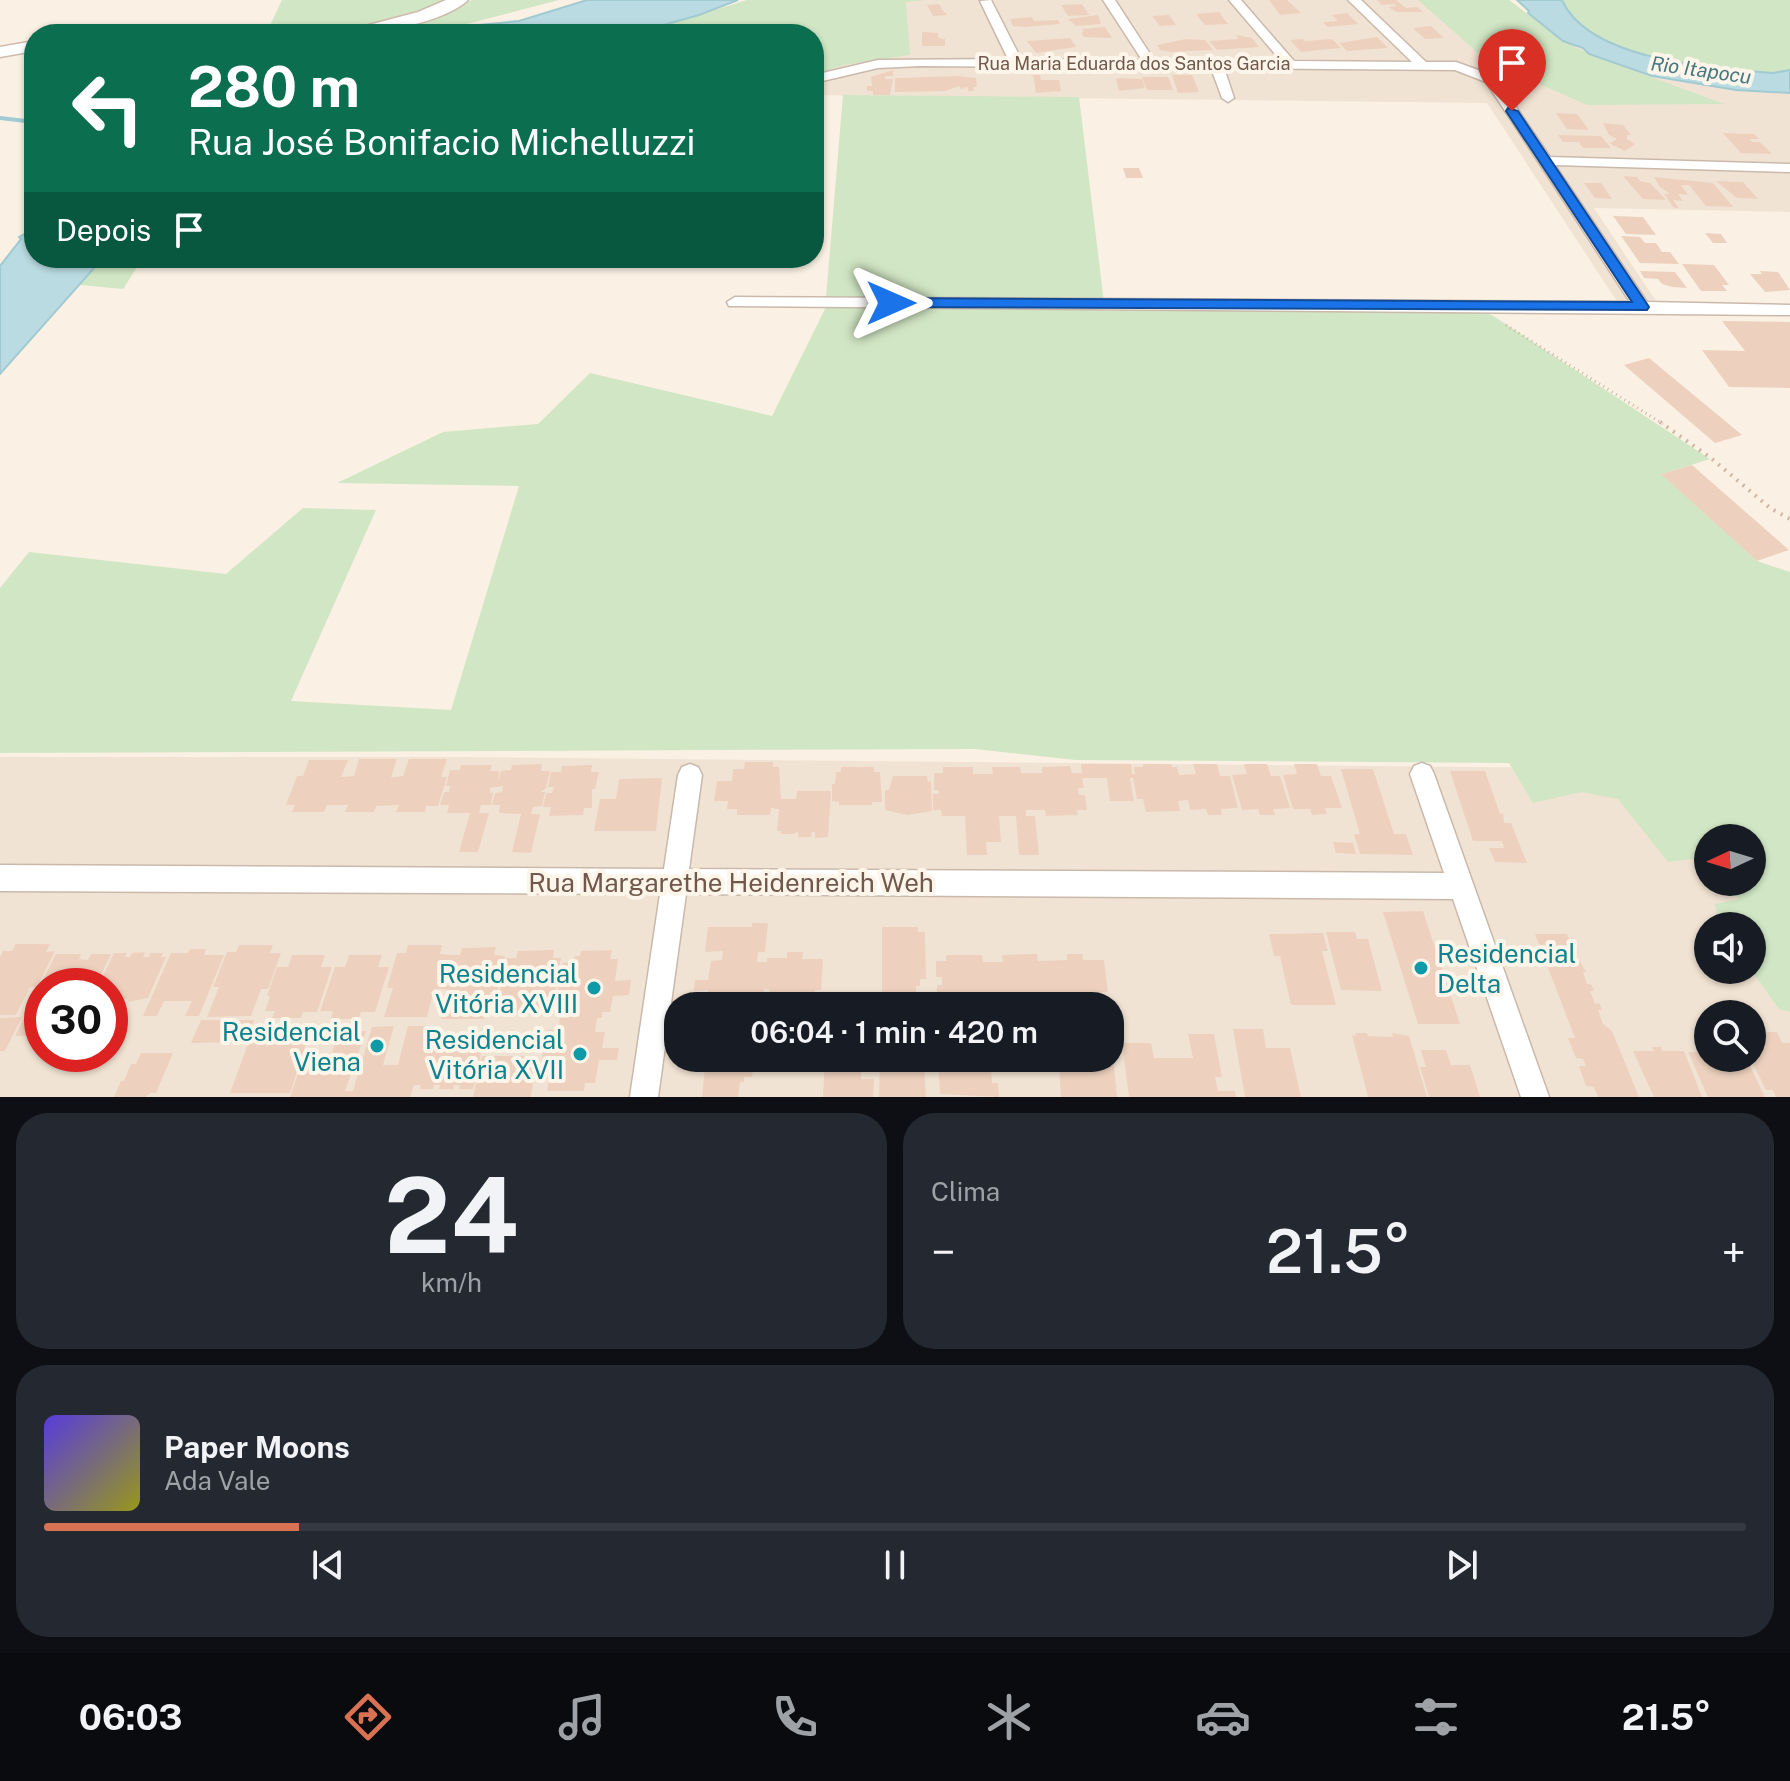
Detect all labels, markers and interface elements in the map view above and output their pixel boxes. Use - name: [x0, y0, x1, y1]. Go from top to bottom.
- pin: [1478, 29, 1546, 111]
- icon: arrive: [1490, 41, 1534, 85]
- water label: Rio Itapocu: [1649, 51, 1753, 89]
- street label: Rua Maria Eduarda dos Santos Garcia: [977, 53, 1291, 74]
- text: 280 m: [188, 54, 360, 120]
- icon: left: [56, 56, 160, 160]
- text: Rua José Bonifacio Michelluzzi: [188, 121, 695, 163]
- icon: arrive: [167, 208, 211, 252]
- text: Depois: [56, 212, 151, 248]
- position arrow: [849, 261, 933, 345]
- north arrow: [1694, 824, 1766, 896]
- map controls: [1694, 824, 1766, 1072]
- street label: Rua Margarethe Heidenreich Weh: [528, 867, 934, 898]
- button: sound: [1694, 912, 1766, 984]
- place label: Residencial Delta: [1437, 938, 1576, 999]
- place label: Residencial Vitória XVIII: [435, 958, 578, 1019]
- marker: Residencial Delta: [1412, 959, 1430, 977]
- speed limit sign: 30: [24, 968, 128, 1072]
- marker: Residencial Vitória XVIII: [585, 979, 603, 997]
- button: search: [1694, 1000, 1766, 1072]
- text: 06:04 · 1 min · 420 m: [750, 1014, 1038, 1050]
- place label: Residencial Viena: [222, 1016, 361, 1077]
- place label: Residencial Vitória XVII: [425, 1024, 564, 1085]
- marker: Residencial Viena: [368, 1037, 386, 1055]
- marker: Residencial Vitória XVII: [571, 1045, 589, 1063]
- text: 24: [384, 1154, 519, 1276]
- text: Clima: [931, 1176, 1000, 1207]
- text: 21.5°: [1266, 1216, 1411, 1287]
- text: −: [931, 1226, 955, 1278]
- text: +: [1722, 1226, 1746, 1278]
- text: km/h: [421, 1267, 482, 1298]
- text: Paper Moons: [164, 1429, 350, 1465]
- text: Ada Vale: [164, 1465, 270, 1496]
- icon: previous: [306, 1543, 350, 1587]
- icon: pause: [873, 1543, 917, 1587]
- icon: next: [1440, 1543, 1484, 1587]
- icon: directions: [340, 1689, 396, 1745]
- icon: music: [554, 1689, 610, 1745]
- icon: phone: [767, 1689, 823, 1745]
- icon: climate: [981, 1689, 1037, 1745]
- icon: car: [1195, 1689, 1251, 1745]
- icon: filters: [1408, 1689, 1464, 1745]
- text: 06:03: [79, 1696, 182, 1738]
- text: 21.5°: [1622, 1696, 1711, 1738]

